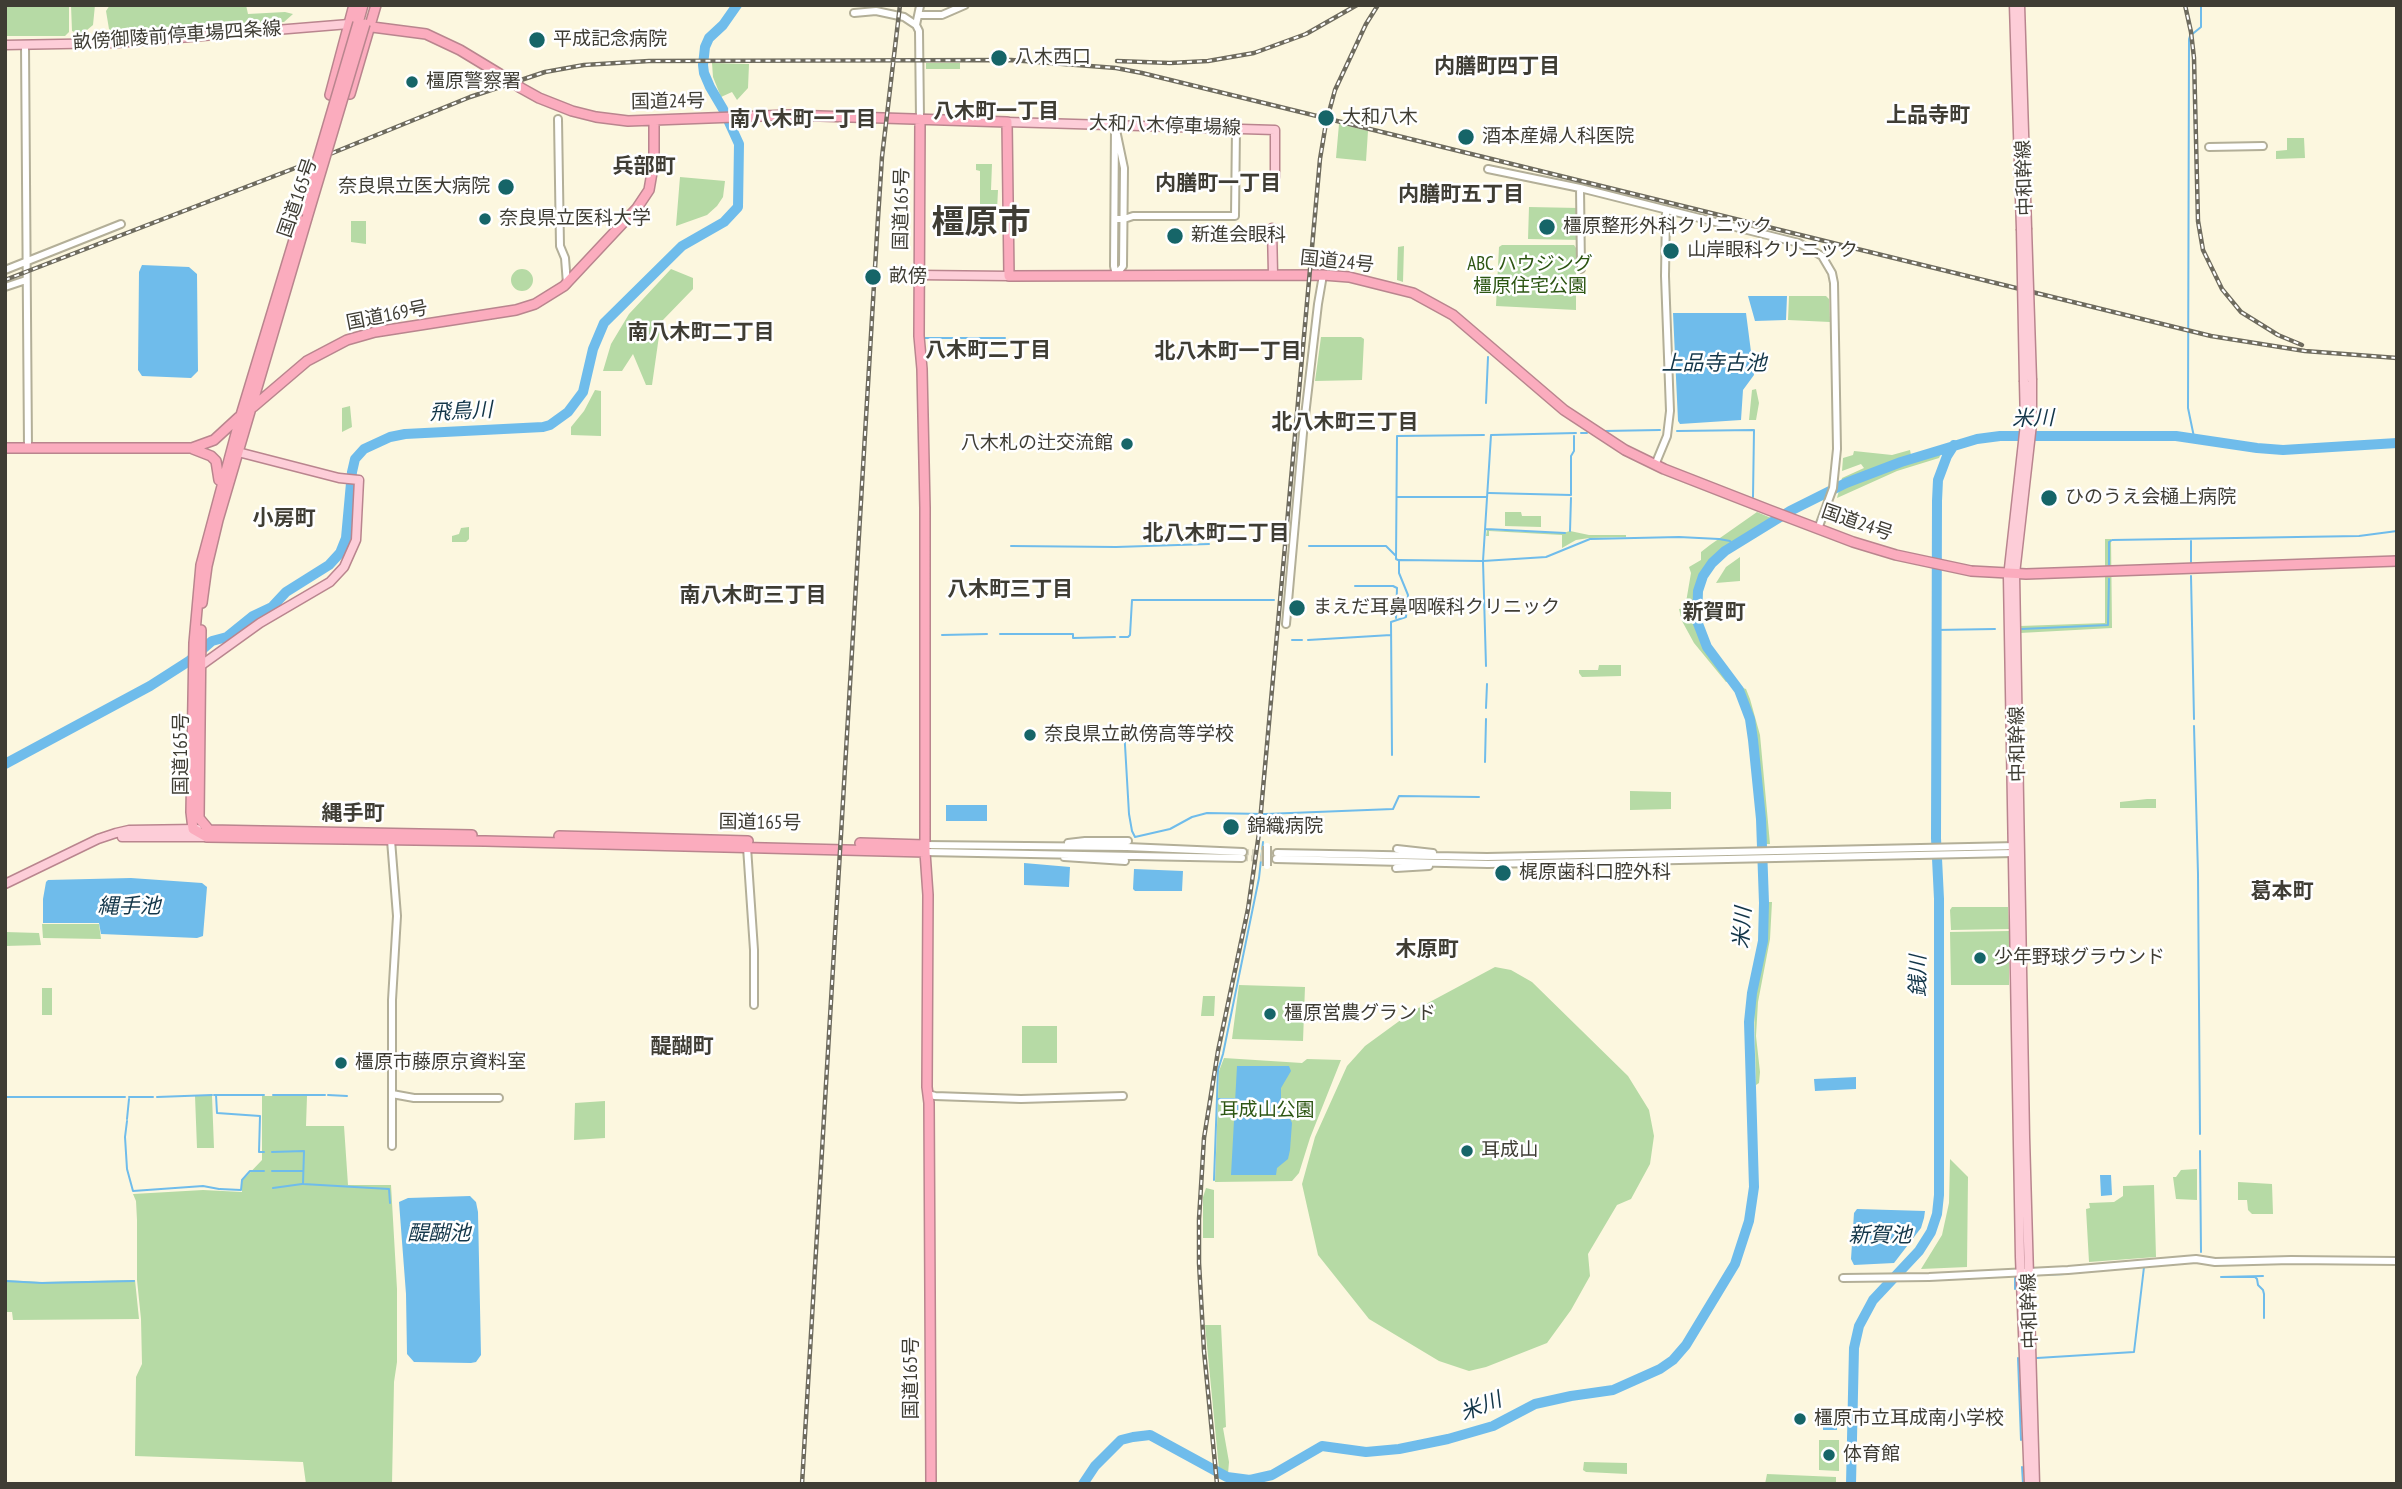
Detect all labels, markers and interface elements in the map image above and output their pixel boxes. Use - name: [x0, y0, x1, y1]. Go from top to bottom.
- street label: 畝傍御陵前停車場四条線: [72, 17, 282, 55]
- place label: 平成記念病院: [553, 29, 667, 51]
- marker: 平成記念病院: [527, 30, 547, 50]
- place label: 八木西口: [1015, 47, 1091, 69]
- marker: 八木西口: [989, 48, 1009, 68]
- district label: 内膳町四丁目: [1434, 54, 1560, 80]
- place label: 橿原警察署: [426, 71, 521, 93]
- marker: 橿原警察署: [404, 74, 420, 90]
- street label: 国道24号: [631, 90, 705, 114]
- district label: 八木町一丁目: [933, 99, 1059, 125]
- district label: 上品寺町: [1886, 103, 1970, 129]
- district label: 南八木町一丁目: [730, 107, 876, 133]
- place label: 大和八木: [1342, 107, 1418, 129]
- marker: 大和八木: [1316, 108, 1336, 128]
- street label: 大和八木停車場線: [1089, 112, 1241, 140]
- place label: 酒本産婦人科医院: [1482, 126, 1634, 148]
- marker: 酒本産婦人科医院: [1456, 127, 1476, 147]
- street label: 中和幹線: [2012, 140, 2038, 216]
- district label: 兵部町: [613, 154, 675, 180]
- street label: 国道165号: [274, 155, 322, 241]
- street label: 国道165号: [890, 167, 914, 251]
- district label: 内膳町一丁目: [1155, 171, 1281, 197]
- place label: 奈良県立医大病院: [338, 176, 490, 198]
- marker: 奈良県立医大病院: [496, 177, 516, 197]
- district label: 内膳町五丁目: [1398, 182, 1524, 208]
- district label: 橿原市: [932, 204, 1030, 244]
- place label: 奈良県立医科大学: [499, 208, 651, 230]
- marker: 奈良県立医科大学: [477, 211, 493, 227]
- place label: 橿原整形外科クリニック: [1563, 216, 1772, 238]
- marker: 橿原整形外科クリニック: [1537, 217, 1557, 237]
- place label: 新進会眼科: [1191, 225, 1286, 247]
- marker: 新進会眼科: [1165, 226, 1185, 246]
- place label: 山岸眼科クリニック: [1687, 240, 1858, 262]
- marker: 山岸眼科クリニック: [1661, 241, 1681, 261]
- street label: 国道24号: [1299, 247, 1375, 277]
- park label: ABC ハウジング 橿原住宅公園: [1467, 254, 1593, 298]
- place label: 畝傍: [889, 266, 927, 288]
- marker: 畝傍: [863, 267, 883, 287]
- street label: 国道169号: [344, 297, 430, 335]
- district label: 南八木町二丁目: [628, 320, 774, 346]
- district label: 八木町二丁目: [925, 338, 1051, 364]
- district label: 北八木町一丁目: [1155, 339, 1301, 365]
- water label: 上品寺古池: [1662, 351, 1766, 377]
- water label: 飛鳥川: [429, 398, 493, 426]
- water label: 米川: [2012, 406, 2054, 432]
- district label: 北八木町三丁目: [1272, 410, 1418, 436]
- place label: 八木札の辻交流館: [961, 433, 1113, 455]
- marker: 八木札の辻交流館: [1119, 436, 1135, 452]
- place label: ひのうえ会樋上病院: [2065, 487, 2236, 509]
- marker: ひのうえ会樋上病院: [2039, 488, 2059, 508]
- street label: 国道24号: [1818, 500, 1896, 546]
- district label: 小房町: [253, 506, 315, 532]
- district label: 北八木町二丁目: [1143, 521, 1289, 547]
- district label: 八木町三丁目: [947, 577, 1073, 603]
- district label: 南八木町三丁目: [680, 583, 826, 609]
- place label: まえだ耳鼻咽喉科クリニック: [1313, 597, 1560, 619]
- marker: まえだ耳鼻咽喉科クリニック: [1287, 598, 1307, 618]
- district label: 新賀町: [1683, 600, 1745, 626]
- street label: 中和幹線: [2006, 706, 2030, 782]
- street label: 国道165号: [171, 713, 193, 795]
- place label: 奈良県立畝傍高等学校: [1044, 724, 1234, 746]
- marker: 奈良県立畝傍高等学校: [1022, 727, 1038, 743]
- district label: 縄手町: [322, 801, 384, 827]
- street label: 国道165号: [718, 811, 802, 835]
- place label: 錦織病院: [1247, 816, 1323, 838]
- marker: 錦織病院: [1221, 817, 1241, 837]
- place label: 梶原歯科口腔外科: [1519, 862, 1671, 884]
- marker: 梶原歯科口腔外科: [1493, 863, 1513, 883]
- district label: 葛本町: [2251, 879, 2313, 905]
- water label: 縄手池: [98, 894, 160, 920]
- water label: 米川: [1729, 906, 1757, 950]
- district label: 木原町: [1396, 937, 1458, 963]
- place label: 少年野球グラウンド: [1994, 947, 2165, 969]
- marker: 少年野球グラウンド: [1972, 950, 1988, 966]
- water label: 銭川: [1906, 955, 1932, 997]
- place label: 橿原営農グランド: [1284, 1003, 1436, 1025]
- marker: 橿原営農グランド: [1262, 1006, 1278, 1022]
- district label: 醍醐町: [651, 1034, 713, 1060]
- place label: 橿原市藤原京資料室: [355, 1052, 526, 1074]
- marker: 橿原市藤原京資料室: [333, 1055, 349, 1071]
- park label: 耳成山公園: [1220, 1100, 1314, 1122]
- place label: 耳成山: [1481, 1140, 1538, 1162]
- marker: 耳成山: [1459, 1143, 1475, 1159]
- water label: 醍醐池: [408, 1221, 470, 1247]
- water label: 新賀池: [1849, 1223, 1911, 1249]
- street label: 中和幹線: [2017, 1273, 2043, 1349]
- street label: 国道165号: [901, 1337, 923, 1419]
- water label: 米川: [1457, 1388, 1505, 1426]
- place label: 橿原市立耳成南小学校: [1814, 1408, 2004, 1430]
- marker: 橿原市立耳成南小学校: [1792, 1411, 1808, 1427]
- place label: 体育館: [1843, 1444, 1900, 1466]
- marker: 体育館: [1821, 1447, 1837, 1463]

